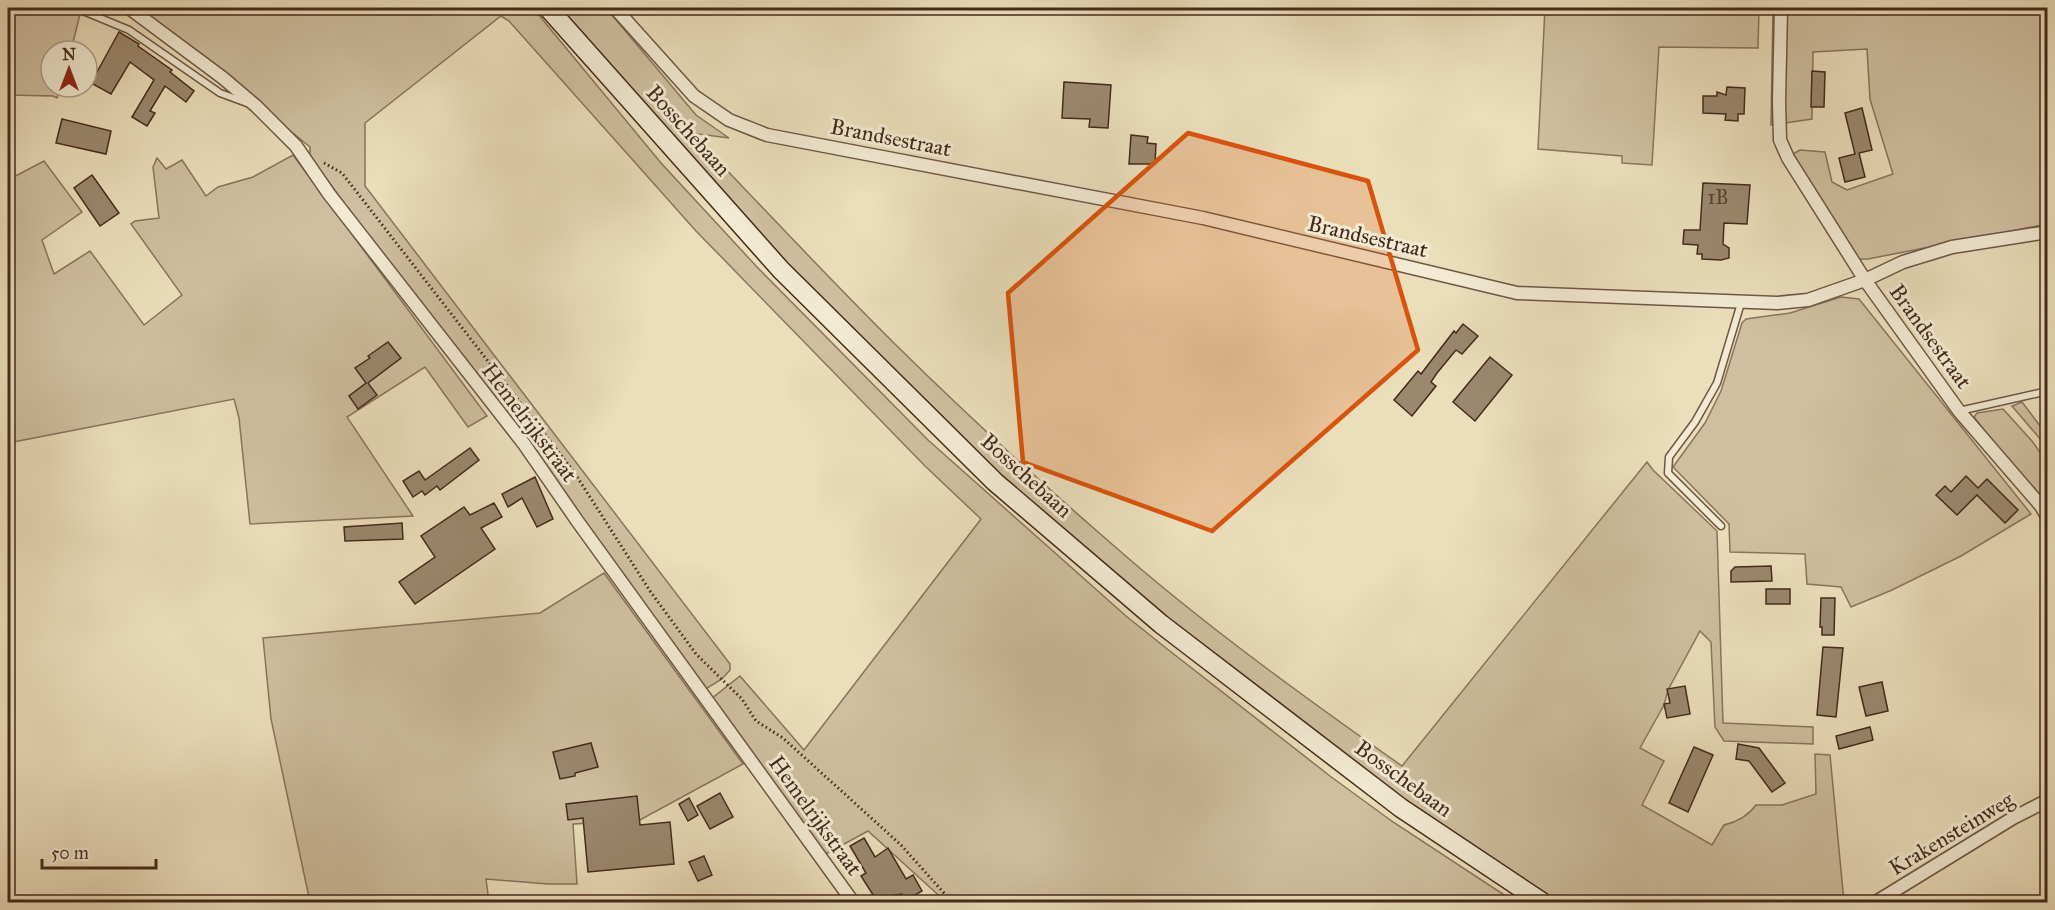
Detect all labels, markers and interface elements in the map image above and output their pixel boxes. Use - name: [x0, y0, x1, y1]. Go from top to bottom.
- north arrow: [39, 39, 99, 99]
- text: N: [62, 45, 76, 64]
- street label: Bosschebaan: [641, 79, 737, 182]
- street label: Brandsestraat: [828, 113, 954, 162]
- house number: 1B: [1707, 185, 1729, 209]
- street label: Brandsestraat: [1305, 210, 1431, 263]
- street label: Brandsestraat: [1884, 279, 1978, 394]
- street label: Hemelrijkstraat: [476, 358, 583, 487]
- street label: Bosschebaan: [975, 427, 1078, 523]
- street label: Bosschebaan: [1350, 734, 1458, 823]
- street label: Hemelrijkstraat: [763, 750, 868, 881]
- street label: Krakensteinweg: [1884, 785, 2019, 881]
- scale bar: [42, 832, 156, 870]
- text: 50 m: [51, 842, 89, 864]

